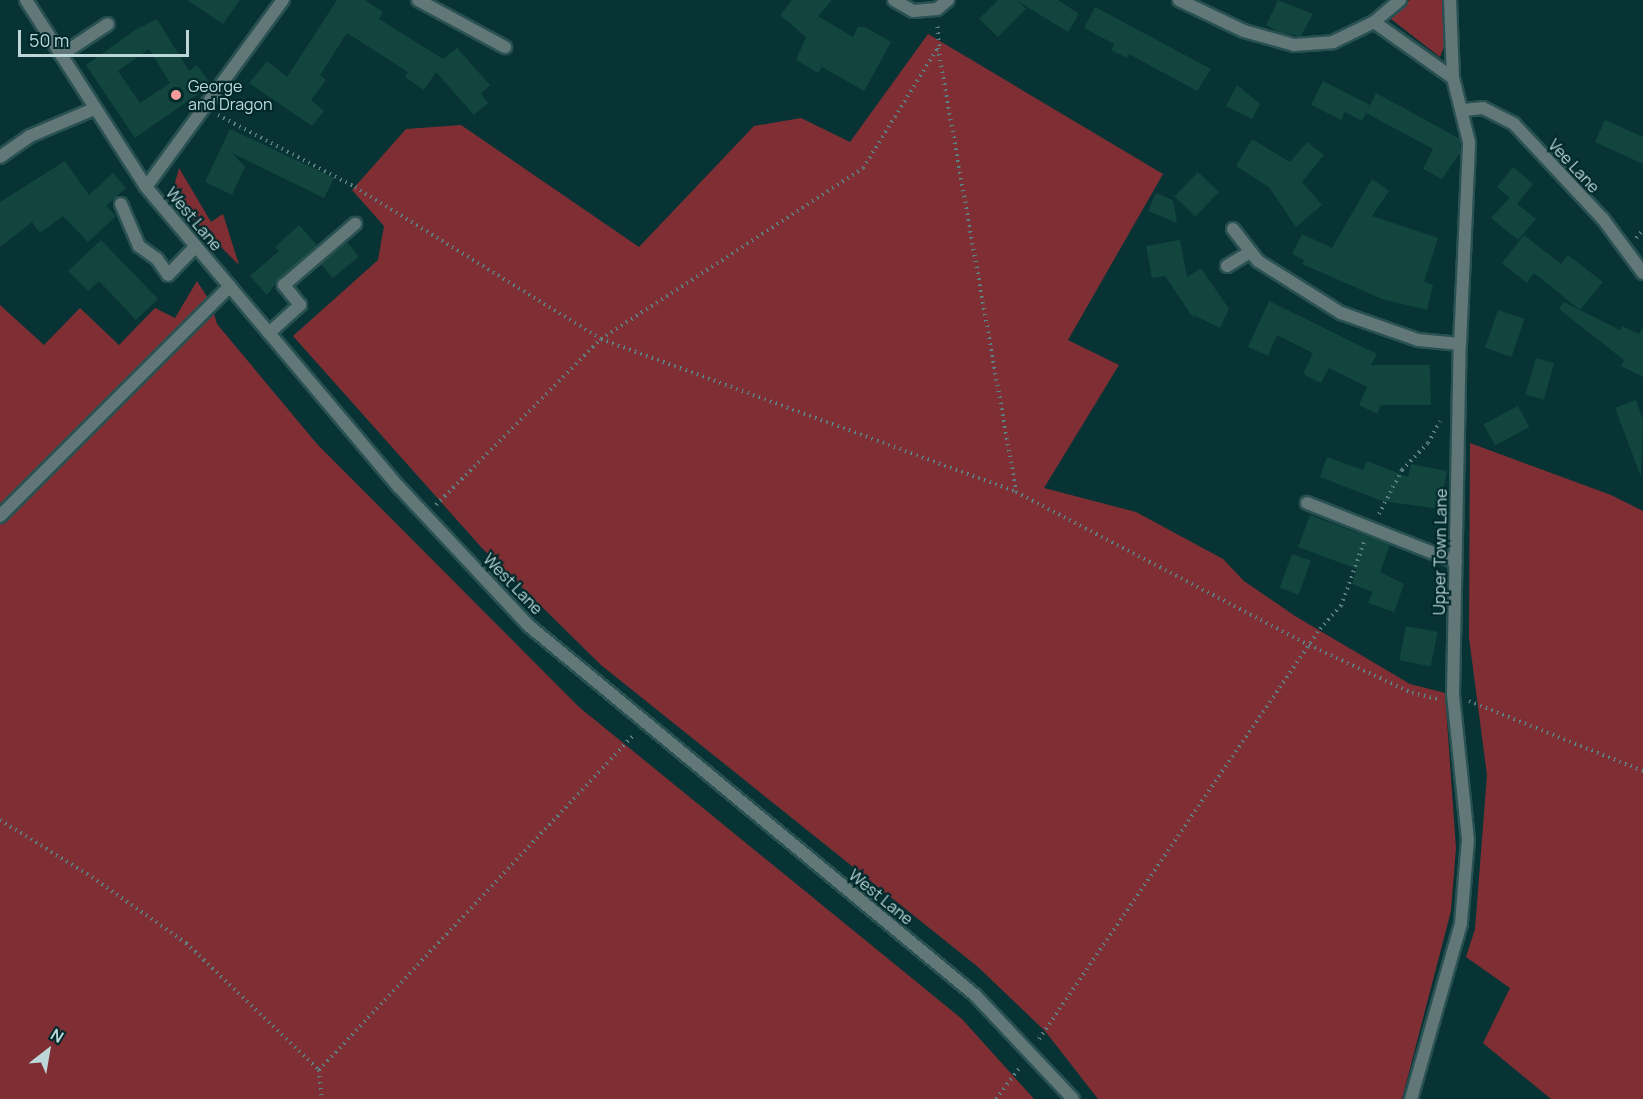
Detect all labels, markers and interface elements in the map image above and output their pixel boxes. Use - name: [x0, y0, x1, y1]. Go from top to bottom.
- scale bar: [21, 18, 192, 56]
- text: 50 m: [29, 28, 69, 52]
- place label: George and Dragon: [188, 76, 273, 114]
- marker: George and Dragon: [169, 88, 183, 102]
- street label: Vee Lane: [1544, 135, 1604, 197]
- street label: West Lane: [162, 183, 226, 255]
- street label: Upper Town Lane: [1429, 488, 1451, 616]
- street label: West Lane: [479, 550, 547, 618]
- street label: West Lane: [845, 865, 917, 929]
- north arrow: [18, 1021, 78, 1081]
- text: N: [47, 1023, 68, 1048]

